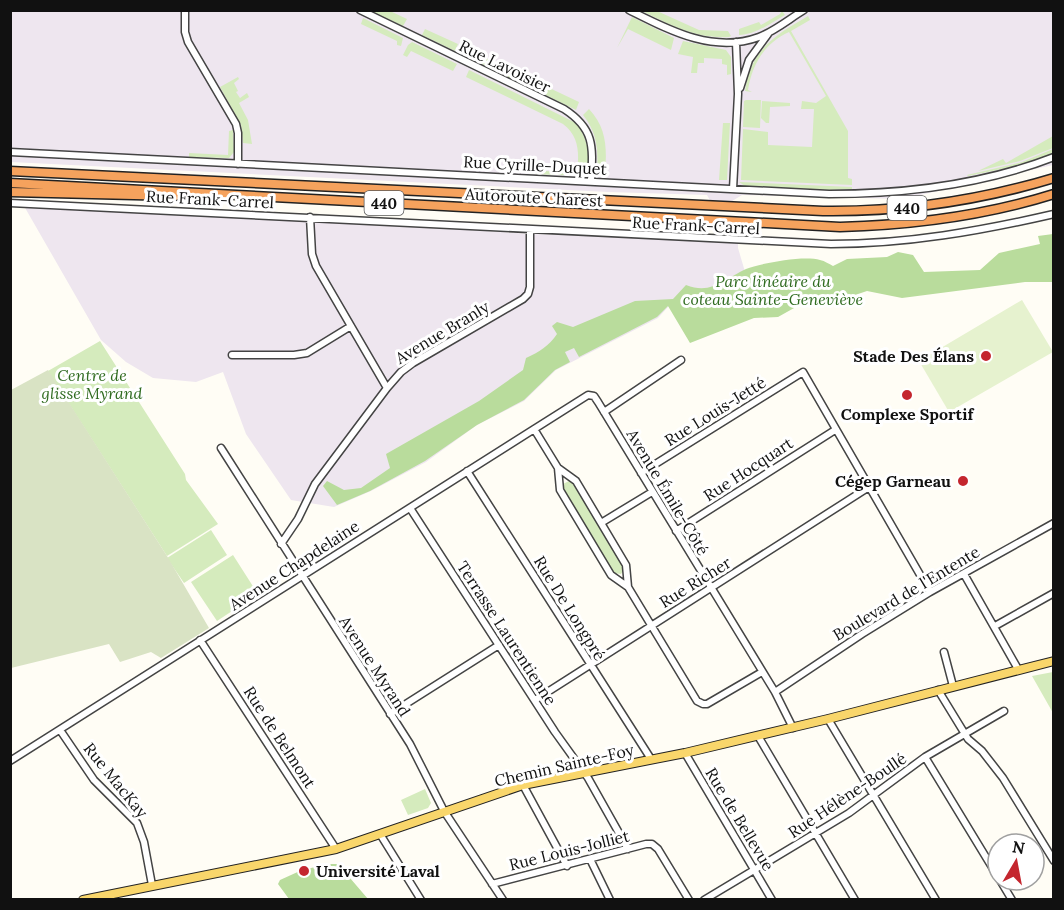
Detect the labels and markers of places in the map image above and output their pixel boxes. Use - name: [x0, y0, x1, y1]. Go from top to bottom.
- place label: Stade Des Élans: [853, 346, 974, 366]
- marker: Stade Des Élans: [979, 349, 993, 363]
- marker: Complexe Sportif: [900, 388, 914, 402]
- place label: Complexe Sportif: [841, 404, 974, 424]
- place label: Cégep Garneau: [835, 471, 951, 491]
- marker: Cégep Garneau: [956, 474, 970, 488]
- place label: Université Laval: [316, 861, 440, 881]
- marker: Université Laval: [297, 864, 311, 878]

